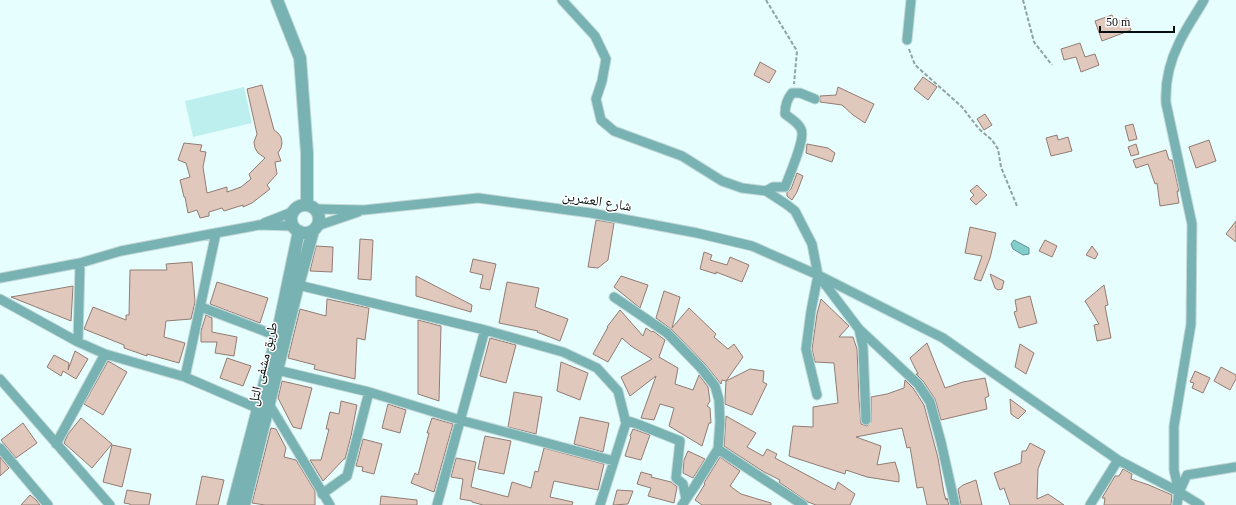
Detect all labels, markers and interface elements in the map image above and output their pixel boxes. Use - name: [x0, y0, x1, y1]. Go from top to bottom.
- scale bar: [1100, 8, 1174, 34]
- text: 50 m: [1106, 15, 1131, 29]
- street label: شارع العشرين: [561, 188, 633, 216]
- street label: طريق مشفى التل: [245, 320, 283, 408]

